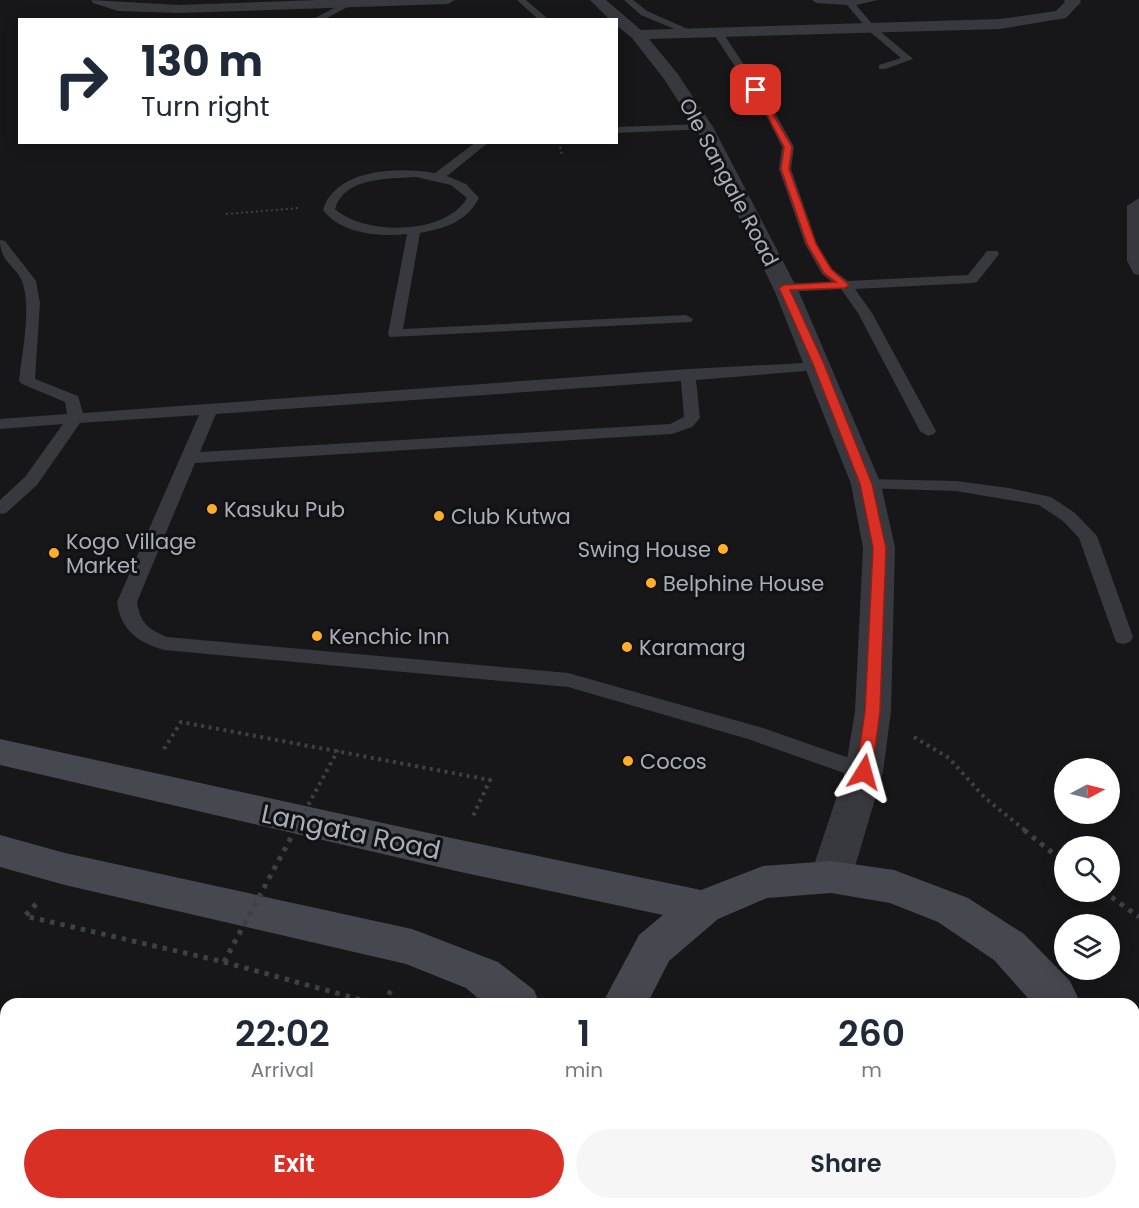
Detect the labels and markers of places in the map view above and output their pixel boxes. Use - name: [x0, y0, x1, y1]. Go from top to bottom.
- pin: [730, 64, 781, 115]
- place label: Kasuku Pub: [224, 495, 345, 524]
- marker: Kasuku Pub: [205, 502, 219, 516]
- place label: Club Kutwa: [451, 502, 571, 531]
- marker: Club Kutwa: [432, 509, 446, 523]
- place label: Kogo Village Market: [66, 527, 196, 580]
- place label: Swing House: [578, 535, 711, 564]
- marker: Swing House: [716, 542, 730, 556]
- marker: Kogo Village Market: [47, 546, 61, 560]
- place label: Belphine House: [663, 569, 824, 598]
- marker: Belphine House: [644, 576, 658, 590]
- place label: Kenchic Inn: [329, 622, 450, 651]
- marker: Kenchic Inn: [310, 629, 324, 643]
- place label: Karamarg: [639, 633, 746, 662]
- marker: Karamarg: [620, 640, 634, 654]
- place label: Cocos: [640, 747, 707, 776]
- marker: Cocos: [621, 754, 635, 768]

